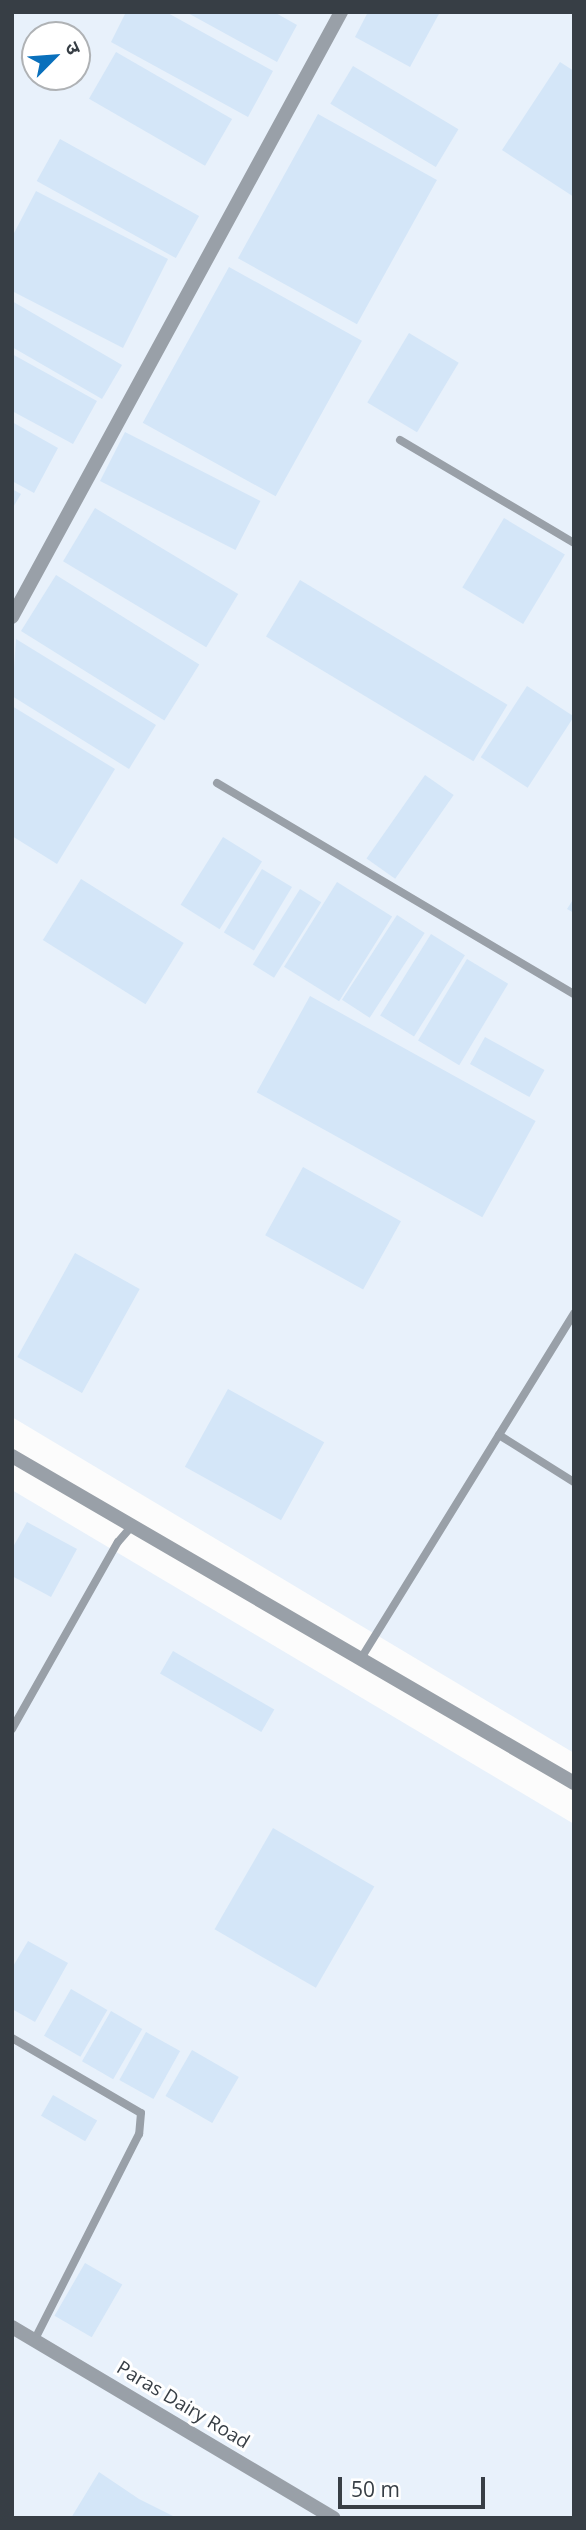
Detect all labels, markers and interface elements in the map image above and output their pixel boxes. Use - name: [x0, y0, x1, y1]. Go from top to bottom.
- north arrow: [21, 21, 91, 91]
- text: उ: [59, 37, 87, 59]
- street label: Paras Dairy Road: [112, 2356, 254, 2454]
- scale bar: [341, 2464, 488, 2508]
- text: 50 m: [351, 2475, 400, 2503]

